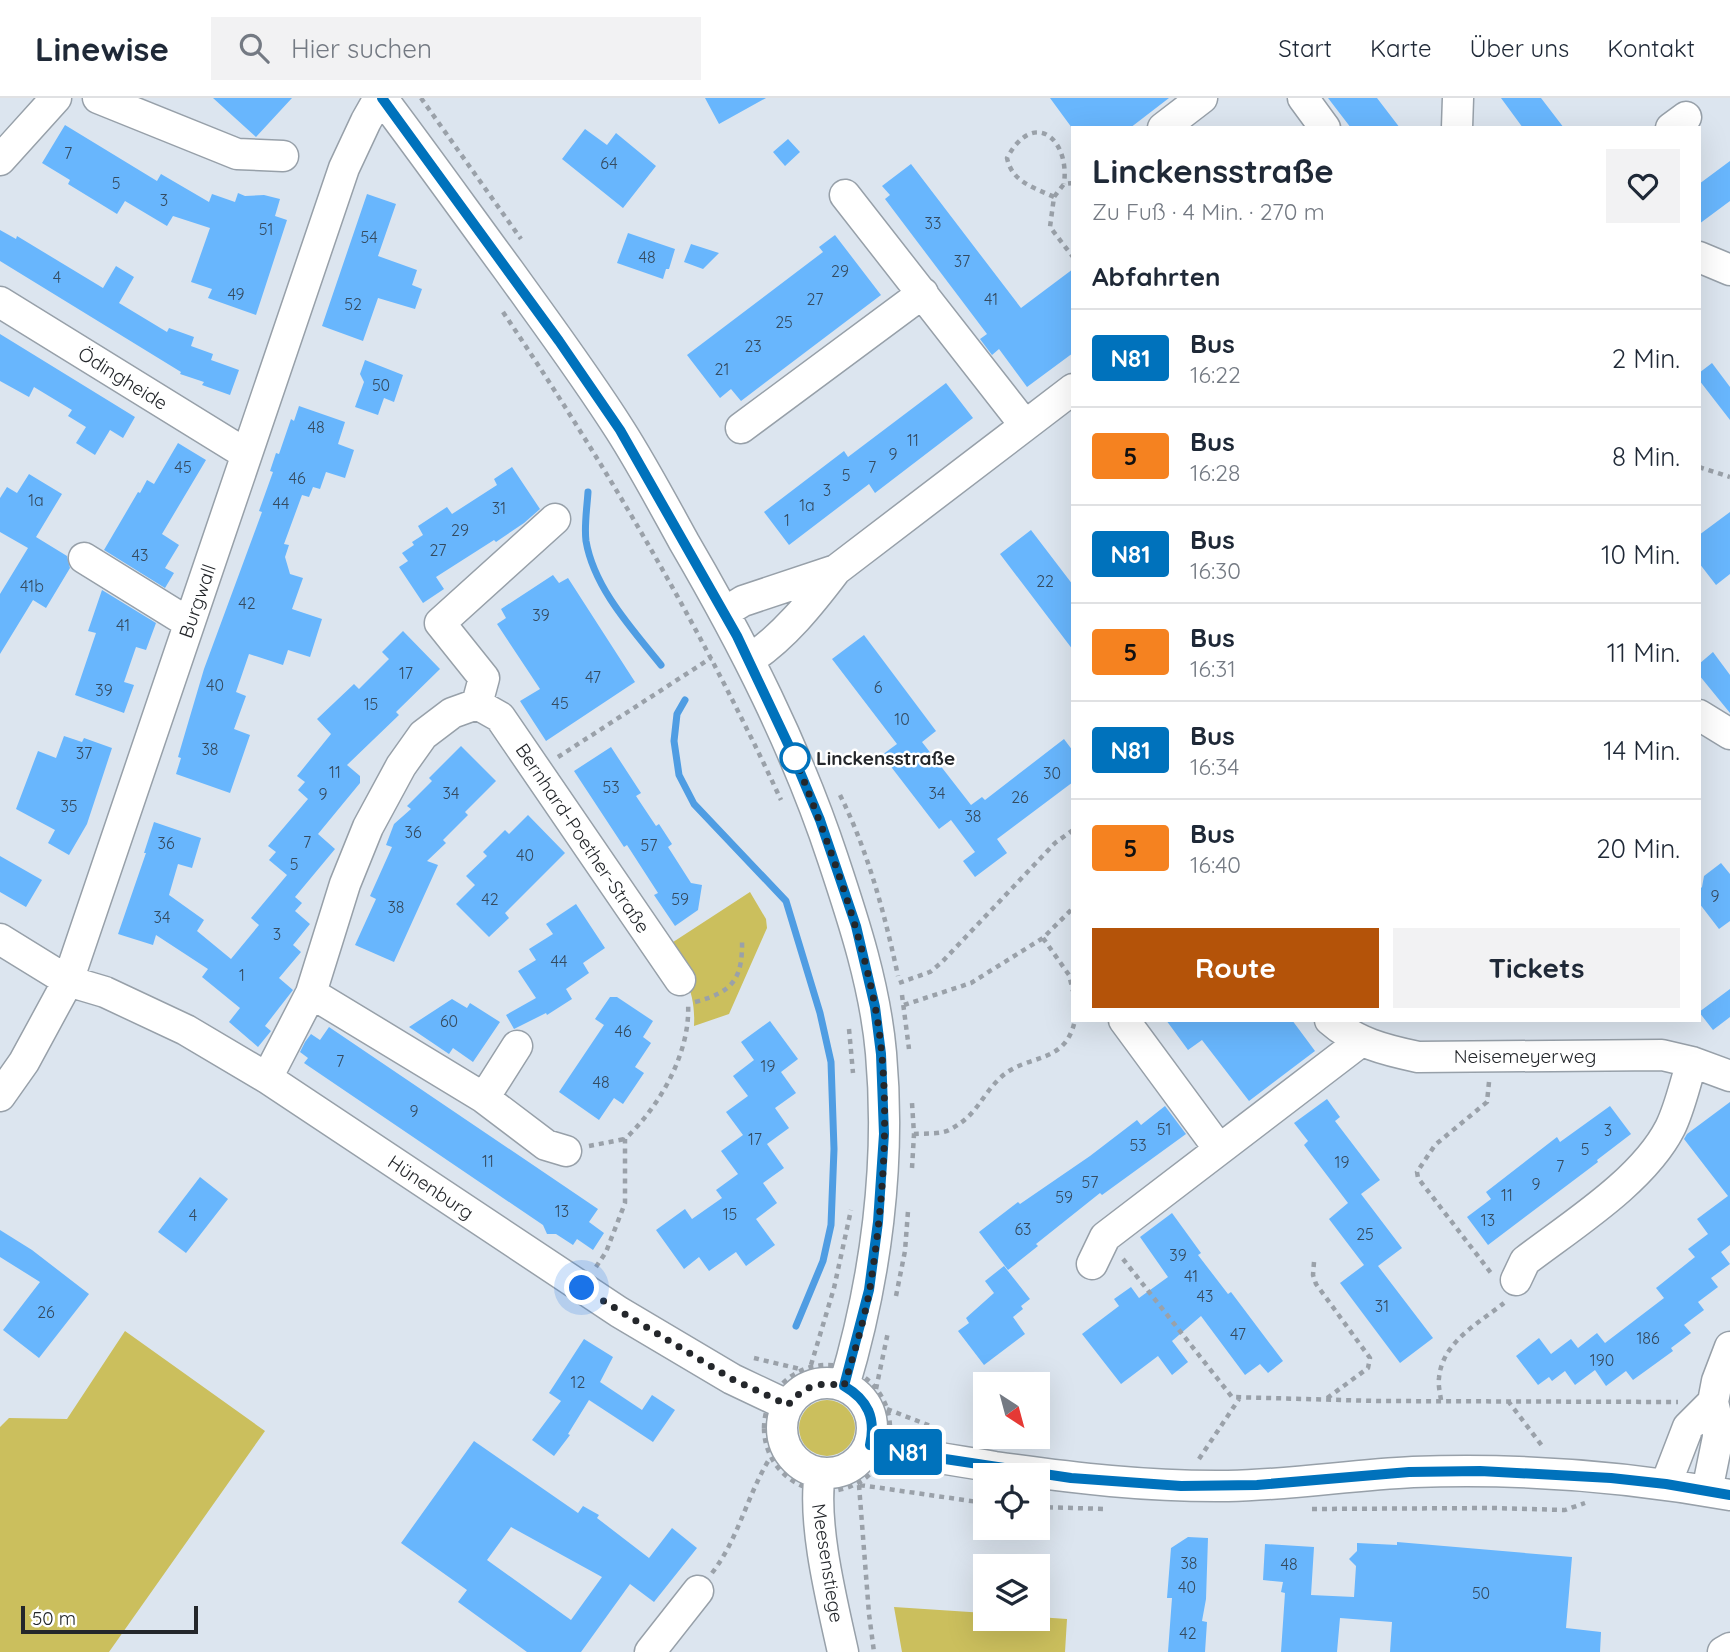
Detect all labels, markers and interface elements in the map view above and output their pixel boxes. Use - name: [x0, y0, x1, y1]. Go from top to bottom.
- search box: [211, 17, 701, 80]
- text: Linewise: [35, 28, 169, 69]
- icon: search: [235, 29, 273, 67]
- text: Hier suchen: [291, 32, 432, 65]
- text: Start: [1278, 33, 1332, 63]
- text: Karte: [1370, 33, 1431, 63]
- text: Über uns: [1469, 33, 1569, 63]
- text: Kontakt: [1607, 33, 1695, 63]
- house number: 7: [64, 143, 72, 163]
- button: heart: [1606, 149, 1680, 223]
- text: Linckensstraße: [1092, 150, 1334, 191]
- house number: 64: [600, 153, 618, 173]
- house number: 5: [112, 173, 120, 193]
- house number: 3: [160, 190, 168, 210]
- text: Zu Fuß · 4 Min. · 270 m: [1092, 197, 1325, 226]
- house number: 33: [925, 213, 941, 233]
- house number: 51: [259, 219, 273, 239]
- house number: 54: [360, 227, 378, 247]
- house number: 48: [638, 247, 656, 267]
- house number: 37: [954, 251, 970, 271]
- text: Abfahrten: [1092, 260, 1221, 293]
- house number: 29: [831, 261, 849, 281]
- house number: 4: [53, 267, 61, 287]
- house number: 49: [227, 284, 245, 304]
- house number: 27: [807, 289, 823, 309]
- house number: 41: [984, 289, 998, 309]
- house number: 52: [344, 294, 362, 314]
- house number: 25: [775, 312, 793, 332]
- text: Bus: [1190, 327, 1235, 360]
- house number: 23: [744, 336, 762, 356]
- street label: Ödingheide: [74, 341, 172, 415]
- text: 2 Min.: [1612, 342, 1680, 375]
- text: N81: [1110, 343, 1151, 373]
- house number: 21: [715, 359, 729, 379]
- text: 16:22: [1190, 360, 1241, 389]
- house number: 50: [372, 375, 390, 395]
- house number: 48: [307, 417, 325, 437]
- text: Bus: [1190, 425, 1235, 458]
- house number: 11: [907, 430, 919, 450]
- text: 8 Min.: [1612, 440, 1680, 473]
- text: 5: [1124, 441, 1137, 471]
- house number: 9: [889, 444, 898, 464]
- house number: 45: [174, 457, 192, 477]
- house number: 7: [868, 457, 876, 477]
- text: 16:28: [1190, 458, 1240, 487]
- house number: 5: [842, 465, 850, 485]
- house number: 46: [288, 468, 306, 488]
- house number: 3: [823, 480, 831, 500]
- house number: 1a: [28, 490, 44, 510]
- house number: 44: [273, 493, 289, 513]
- house number: 1a: [799, 495, 815, 515]
- house number: 31: [492, 498, 506, 518]
- house number: 1: [784, 510, 790, 530]
- house number: 29: [451, 520, 469, 540]
- text: Bus: [1190, 523, 1235, 556]
- text: 10 Min.: [1601, 538, 1680, 571]
- text: N81: [1110, 539, 1151, 569]
- house number: 27: [430, 540, 446, 560]
- house number: 43: [132, 545, 148, 565]
- text: 16:30: [1190, 556, 1241, 585]
- street label: Burgwall: [173, 561, 221, 641]
- house number: 22: [1036, 571, 1054, 591]
- house number: 41b: [20, 576, 44, 596]
- house number: 42: [238, 593, 256, 613]
- house number: 39: [532, 605, 550, 625]
- house number: 41: [116, 615, 130, 635]
- text: Bus: [1190, 621, 1235, 654]
- text: 11 Min.: [1607, 636, 1680, 669]
- text: 5: [1124, 637, 1137, 667]
- text: 16:31: [1190, 654, 1236, 683]
- house number: 17: [399, 663, 413, 683]
- house number: 47: [585, 667, 601, 687]
- house number: 40: [206, 675, 224, 695]
- house number: 6: [874, 677, 883, 697]
- house number: 39: [95, 680, 113, 700]
- house number: 45: [551, 693, 569, 713]
- house number: 15: [364, 694, 378, 714]
- house number: 10: [894, 709, 910, 729]
- text: Bus: [1190, 719, 1235, 752]
- text: 14 Min.: [1603, 734, 1680, 767]
- text: N81: [1110, 735, 1151, 765]
- house number: 38: [201, 739, 219, 759]
- street label: Bernhard-Poether-Straße: [511, 739, 655, 937]
- house number: 37: [76, 743, 92, 763]
- marker: Linckensstraße: [780, 743, 810, 773]
- place label: Linckensstraße: [816, 746, 955, 770]
- text: 16:34: [1190, 752, 1239, 781]
- house number: 11: [329, 762, 341, 782]
- house number: 30: [1043, 763, 1061, 783]
- house number: 53: [602, 777, 620, 797]
- house number: 34: [443, 783, 459, 803]
- house number: 34: [929, 783, 945, 803]
- house number: 9: [319, 784, 328, 804]
- house number: 26: [1011, 787, 1029, 807]
- house number: 35: [60, 796, 78, 816]
- house number: 38: [964, 806, 982, 826]
- text: Bus: [1190, 817, 1235, 850]
- house number: 36: [405, 822, 422, 842]
- house number: 7: [303, 832, 311, 852]
- text: 20 Min.: [1596, 832, 1680, 865]
- house number: 36: [158, 833, 175, 853]
- text: 5: [1124, 833, 1137, 863]
- house number: 57: [641, 835, 657, 855]
- house number: 40: [516, 845, 534, 865]
- text: 16:40: [1190, 850, 1241, 879]
- house number: 5: [290, 854, 298, 874]
- house number: 9: [1711, 886, 1720, 906]
- house number: 42: [481, 889, 499, 909]
- house number: 59: [671, 889, 689, 909]
- house number: 38: [387, 897, 405, 917]
- house number: 34: [154, 907, 170, 927]
- house number: 3: [273, 924, 281, 944]
- button: Route: [1092, 928, 1379, 1008]
- button: Tickets: [1393, 928, 1680, 1008]
- house number: 44: [551, 951, 567, 971]
- house number: 1: [239, 965, 245, 985]
- house number: 60: [440, 1011, 458, 1031]
- house number: 46: [614, 1021, 632, 1041]
- street label: Neisemeyerweg: [1454, 1044, 1596, 1068]
- house number: 7: [336, 1051, 344, 1071]
- house number: 19: [761, 1056, 775, 1076]
- house number: 48: [592, 1072, 610, 1092]
- house number: 9: [410, 1101, 419, 1121]
- house number: 51: [1157, 1119, 1171, 1139]
- house number: 3: [1604, 1120, 1612, 1140]
- house number: 17: [748, 1129, 762, 1149]
- house number: 53: [1129, 1135, 1147, 1155]
- house number: 5: [1581, 1139, 1589, 1159]
- street label: Hünenburg: [383, 1150, 479, 1224]
- house number: 11: [482, 1151, 494, 1171]
- house number: 19: [1335, 1152, 1349, 1172]
- house number: 7: [1556, 1156, 1564, 1176]
- house number: 57: [1082, 1172, 1098, 1192]
- house number: 9: [1532, 1174, 1541, 1194]
- house number: 11: [1501, 1185, 1513, 1205]
- house number: 59: [1055, 1187, 1073, 1207]
- house number: 13: [555, 1201, 569, 1221]
- house number: 15: [723, 1204, 737, 1224]
- house number: 4: [189, 1205, 197, 1225]
- house number: 13: [1481, 1210, 1495, 1230]
- house number: 63: [1015, 1219, 1032, 1239]
- house number: 25: [1356, 1224, 1374, 1244]
- house number: 39: [1169, 1245, 1187, 1265]
- house number: 41: [1184, 1266, 1198, 1286]
- your location: [564, 1270, 599, 1305]
- house number: 43: [1197, 1286, 1213, 1306]
- house number: 31: [1375, 1296, 1389, 1316]
- house number: 26: [37, 1302, 55, 1322]
- house number: 47: [1230, 1324, 1246, 1344]
- house number: 186: [1636, 1328, 1660, 1348]
- house number: 190: [1590, 1350, 1614, 1370]
- house number: 12: [571, 1372, 586, 1392]
- north arrow: [973, 1372, 1050, 1449]
- map controls: [973, 1372, 1050, 1631]
- line badge: N81: [868, 1429, 948, 1475]
- text: N81: [888, 1437, 928, 1467]
- button: locate: [973, 1463, 1050, 1540]
- street label: Meesenstiege: [807, 1502, 849, 1624]
- house number: 38: [1180, 1553, 1198, 1573]
- button: layers: [973, 1554, 1050, 1631]
- house number: 48: [1280, 1554, 1298, 1574]
- house number: 40: [1178, 1577, 1196, 1597]
- house number: 50: [1472, 1583, 1490, 1603]
- scale bar: [21, 1603, 198, 1635]
- text: 50 m: [32, 1606, 76, 1630]
- house number: 42: [1179, 1623, 1197, 1643]

